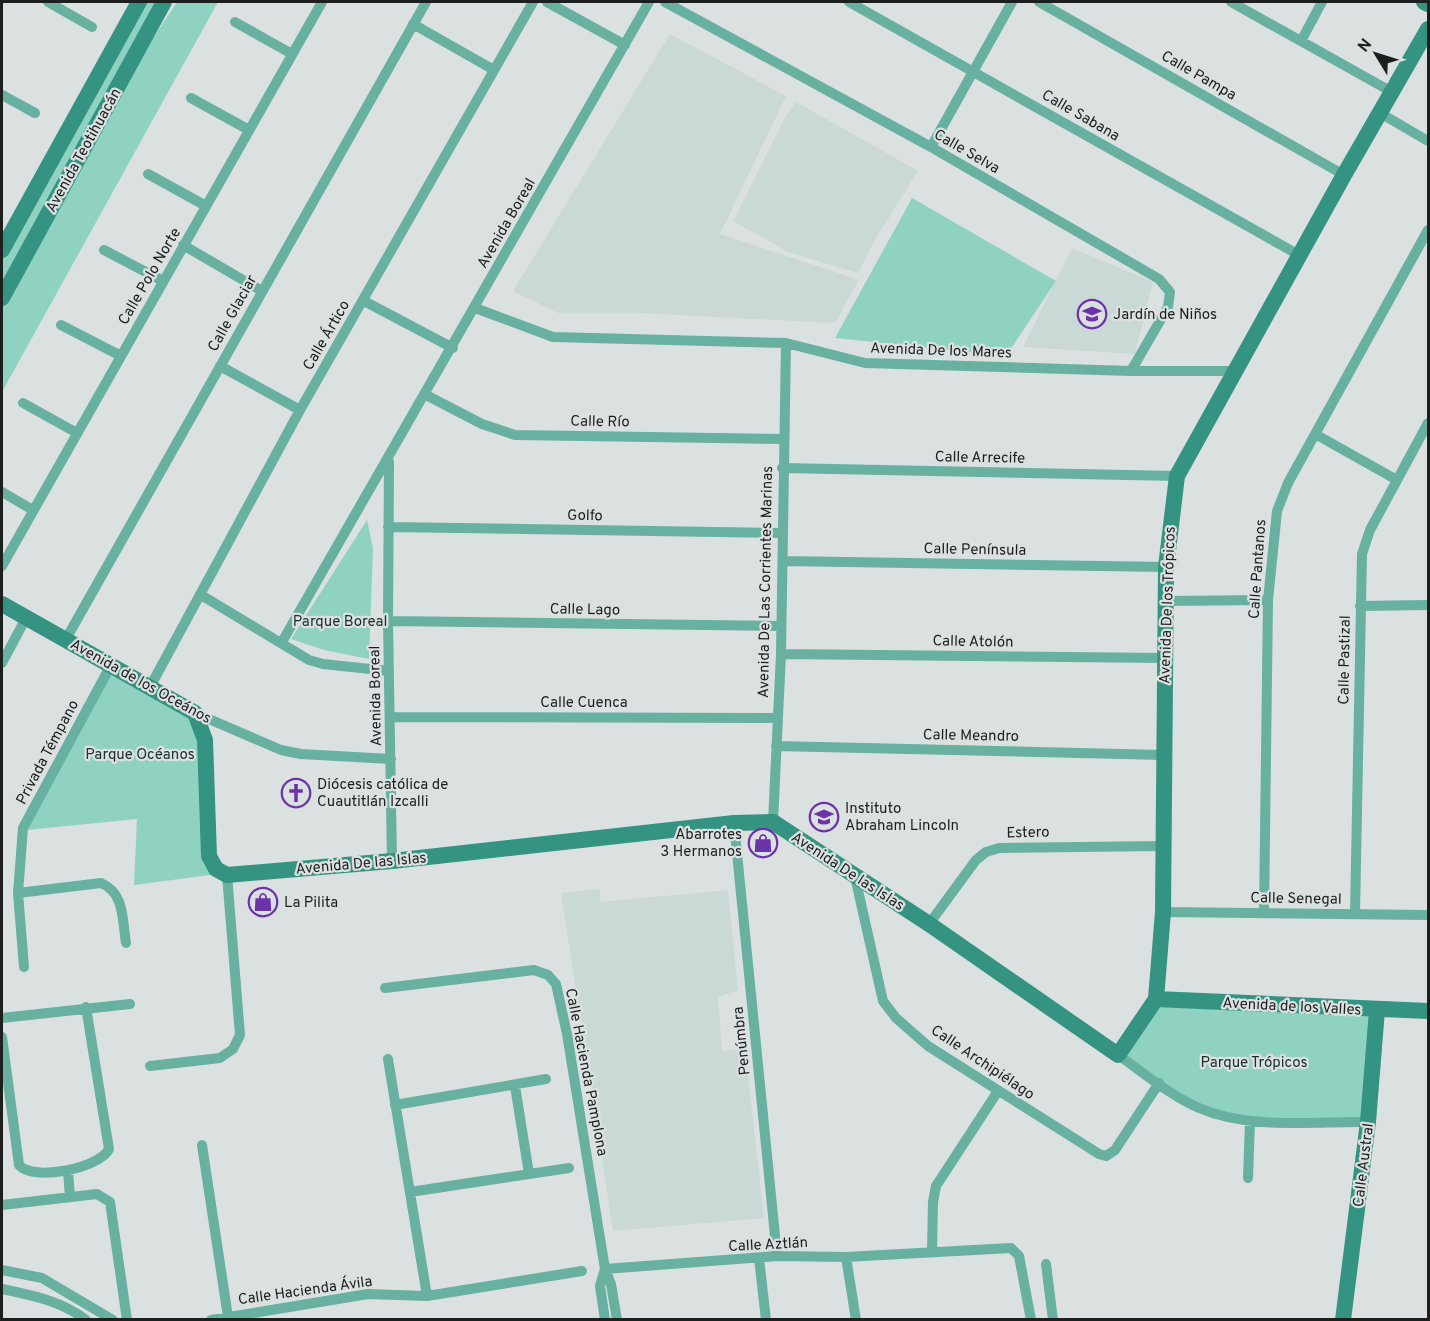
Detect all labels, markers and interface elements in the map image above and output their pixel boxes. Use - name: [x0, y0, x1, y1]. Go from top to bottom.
- north arrow: [1346, 24, 1406, 84]
- text: N: [1354, 35, 1377, 57]
- street label: Calle Pampa: [1157, 47, 1239, 105]
- street label: Avenida Teotihuacán: [42, 85, 126, 216]
- street label: Calle Sabana: [1038, 86, 1123, 146]
- street label: Calle Selva: [930, 126, 1003, 179]
- street label: Avenida Boreal: [474, 175, 541, 272]
- street label: Calle Polo Norte: [115, 225, 186, 329]
- street label: Calle Glaciar: [204, 272, 262, 355]
- street label: Calle Ártico: [299, 297, 355, 374]
- school or university icon: Jardín de Niños: [1076, 298, 1108, 330]
- place label: Jardín de Niños: [1113, 306, 1217, 325]
- street label: Avenida De los Mares: [870, 340, 1012, 363]
- street label: Calle Río: [570, 412, 630, 433]
- street label: Calle Arrecife: [935, 448, 1025, 469]
- street label: Avenida De Las Corrientes Marinas: [755, 466, 778, 698]
- street label: Golfo: [567, 507, 603, 526]
- street label: Calle Pantanos: [1246, 519, 1271, 620]
- street label: Avenida De los Trópicos: [1156, 526, 1181, 684]
- street label: Calle Península: [924, 540, 1026, 561]
- street label: Calle Lago: [550, 600, 620, 621]
- park label: Parque Boreal: [293, 613, 387, 632]
- street label: Calle Pastizal: [1335, 615, 1356, 705]
- street label: Calle Atolón: [932, 632, 1014, 653]
- street label: Avenida de los Oceános: [66, 636, 214, 729]
- street label: Avenida Boreal: [366, 645, 387, 747]
- street label: Calle Cuenca: [540, 694, 628, 713]
- street label: Privada Témpano: [13, 697, 84, 808]
- street label: Calle Meandro: [923, 726, 1019, 747]
- park label: Parque Océanos: [85, 746, 195, 765]
- place label: Diócesis católica de Cuautitlán Izcalli: [317, 776, 448, 812]
- church icon: Diócesis católica de Cuautitlán Izcalli: [280, 777, 312, 809]
- place label: Instituto Abraham Lincoln: [845, 800, 959, 836]
- school or university icon: Instituto Abraham Lincoln: [808, 801, 840, 833]
- street label: Estero: [1006, 824, 1050, 843]
- place label: Abarrotes 3 Hermanos: [660, 826, 742, 862]
- shop icon: Abarrotes 3 Hermanos: [747, 827, 779, 859]
- street label: Avenida De las Islas: [787, 829, 907, 916]
- street label: Avenida De las Islas: [295, 849, 427, 880]
- shop icon: La Pilita: [247, 886, 279, 918]
- street label: Calle Senegal: [1250, 889, 1342, 910]
- place label: La Pilita: [284, 894, 338, 913]
- street label: Calle Hacienda Pamplona: [560, 987, 611, 1158]
- street label: Avenida de los Valles: [1222, 994, 1362, 1021]
- street label: Penúmbra: [729, 1005, 756, 1076]
- street label: Calle Archipiélago: [927, 1022, 1038, 1105]
- park label: Parque Trópicos: [1201, 1054, 1307, 1073]
- street label: Calle Austral: [1350, 1122, 1379, 1208]
- street label: Calle Aztlán: [728, 1234, 808, 1257]
- street label: Calle Hacienda Ávila: [237, 1272, 374, 1310]

